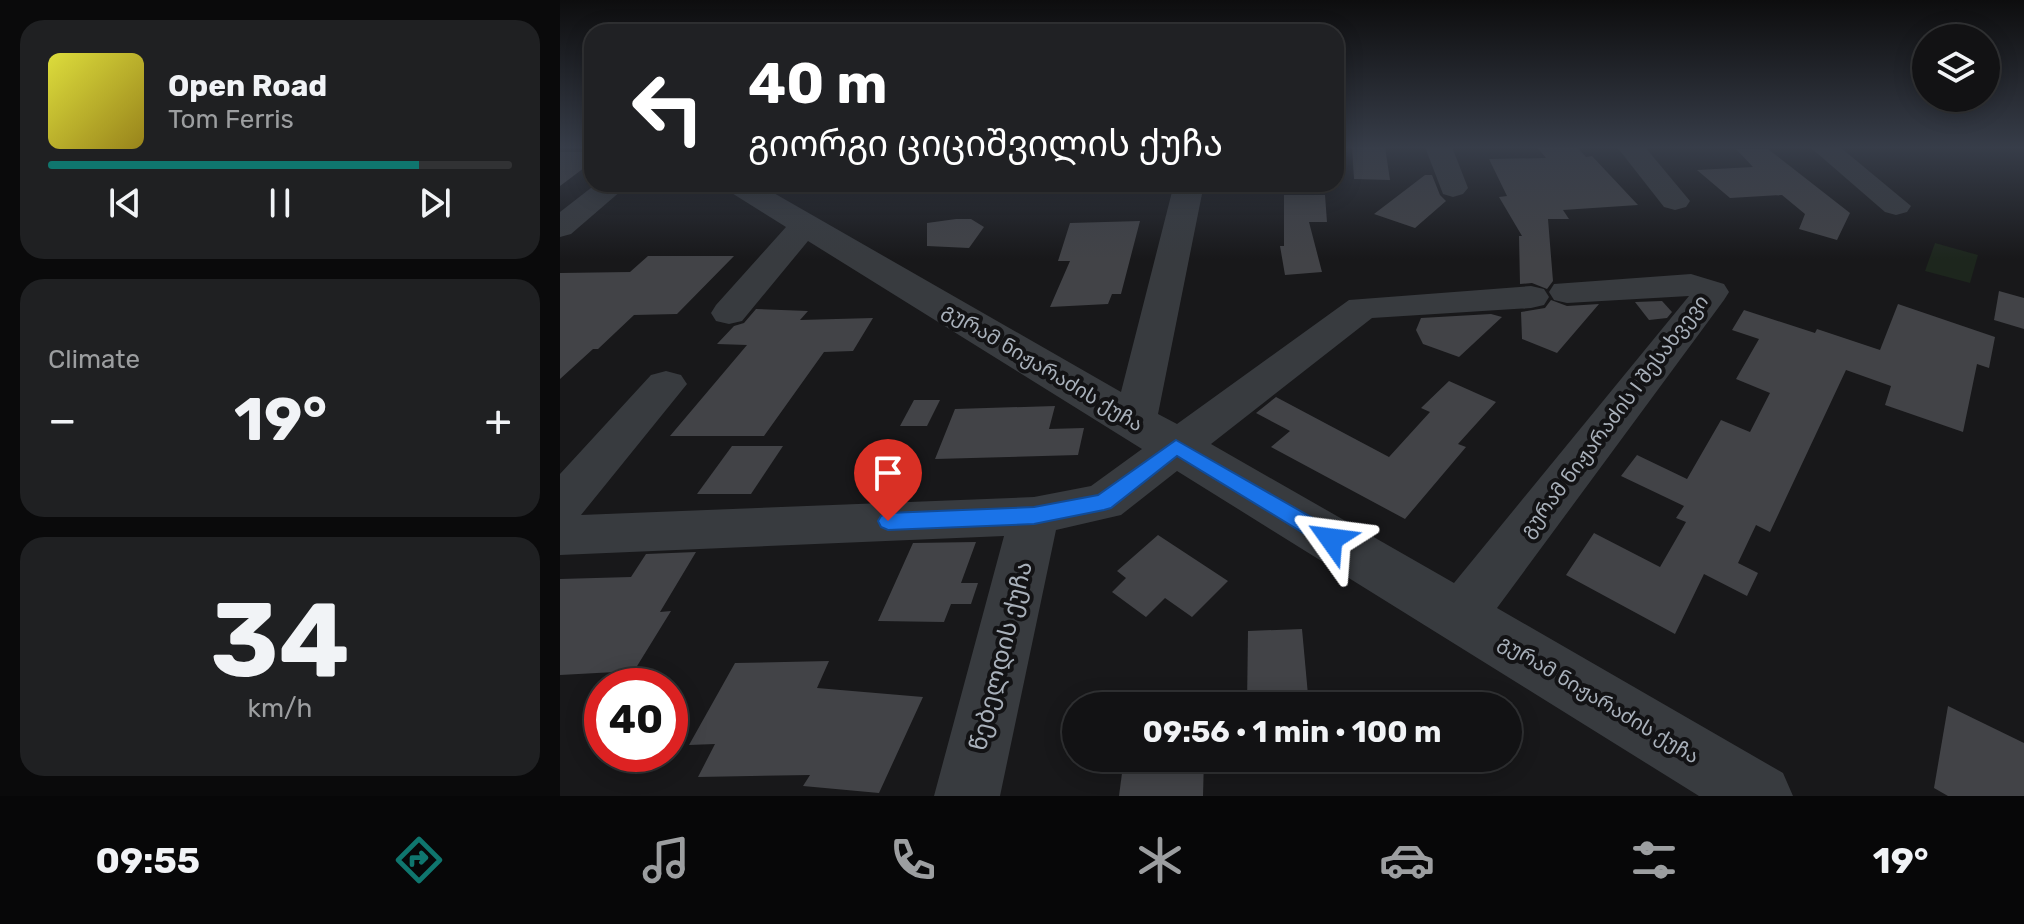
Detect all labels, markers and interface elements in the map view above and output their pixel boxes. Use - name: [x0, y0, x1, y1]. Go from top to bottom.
- map controls: [1912, 24, 2000, 112]
- button: layers: [1912, 24, 2000, 112]
- text: 40 m: [748, 51, 888, 117]
- icon: left: [616, 56, 720, 160]
- text: Open Road: [168, 68, 327, 104]
- text: Tom Ferris: [168, 104, 294, 135]
- text: გიორგი ციციშვილის ქუჩა: [748, 122, 1223, 165]
- icon: previous: [103, 181, 147, 225]
- icon: pause: [258, 181, 302, 225]
- icon: next: [413, 181, 457, 225]
- street label: გურამ ნიჟარაძის I შესახვევი: [1515, 290, 1713, 542]
- street label: გურამ ნიჟარაძის ქუჩა: [939, 298, 1147, 436]
- text: Climate: [48, 344, 140, 375]
- text: 19°: [234, 384, 327, 455]
- text: −: [48, 394, 77, 446]
- text: +: [485, 394, 512, 446]
- pin: [854, 439, 922, 521]
- icon: arrive: [866, 451, 910, 495]
- position arrow: [1289, 497, 1373, 581]
- street label: წებელდის ქუჩა: [964, 558, 1038, 754]
- text: 34: [210, 579, 350, 702]
- street label: გურამ ნიჟარაძის ქუჩა: [1495, 630, 1703, 768]
- speed limit sign: 40: [584, 668, 688, 772]
- text: km/h: [248, 693, 312, 724]
- text: 09:56 · 1 min · 100 m: [1143, 714, 1441, 750]
- icon: directions: [391, 832, 447, 888]
- icon: music: [638, 832, 694, 888]
- icon: phone: [885, 832, 941, 888]
- icon: climate: [1132, 832, 1188, 888]
- icon: car: [1379, 832, 1435, 888]
- icon: filters: [1626, 832, 1682, 888]
- text: 09:55: [95, 839, 200, 882]
- text: 19°: [1873, 839, 1929, 882]

